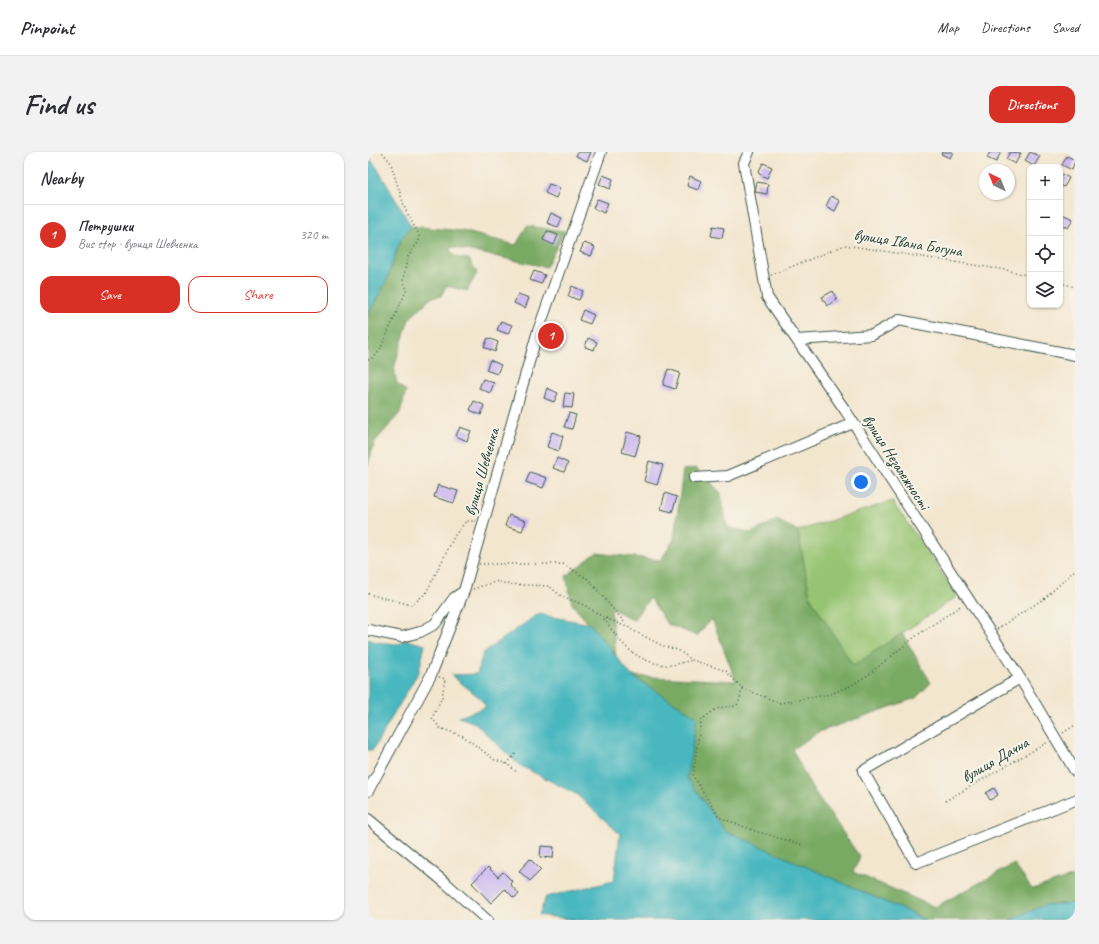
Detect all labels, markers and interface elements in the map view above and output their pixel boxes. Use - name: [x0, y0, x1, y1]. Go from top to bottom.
- text: Pinpoint: [20, 16, 74, 40]
- text: Map: [938, 19, 959, 36]
- text: Directions: [981, 19, 1030, 36]
- text: Saved: [1052, 19, 1079, 36]
- button: Directions: [989, 86, 1075, 123]
- text: Find us: [24, 87, 94, 122]
- north arrow: [979, 164, 1015, 200]
- map controls: [1027, 164, 1063, 308]
- button: +: [1027, 164, 1063, 200]
- text: Nearby: [40, 168, 83, 189]
- button: −: [1027, 200, 1063, 236]
- text: Петрушки: [78, 217, 133, 236]
- street label: вулиця Івана Богуна: [853, 225, 965, 262]
- text: 1: [50, 227, 56, 243]
- text: 320 m: [300, 227, 328, 243]
- text: Bus stop · вулиця Шевченка: [78, 236, 198, 252]
- button: locate: [1027, 236, 1063, 272]
- button: layers: [1027, 272, 1063, 308]
- button: Save: [40, 276, 180, 313]
- button: Share: [188, 276, 328, 313]
- pin: 1: [538, 321, 564, 351]
- street label: вулиця Незалежності: [858, 411, 935, 515]
- street label: вулиця Шевченка: [460, 424, 504, 518]
- your location: [851, 472, 871, 492]
- street label: вулиця Дачна: [958, 732, 1033, 787]

